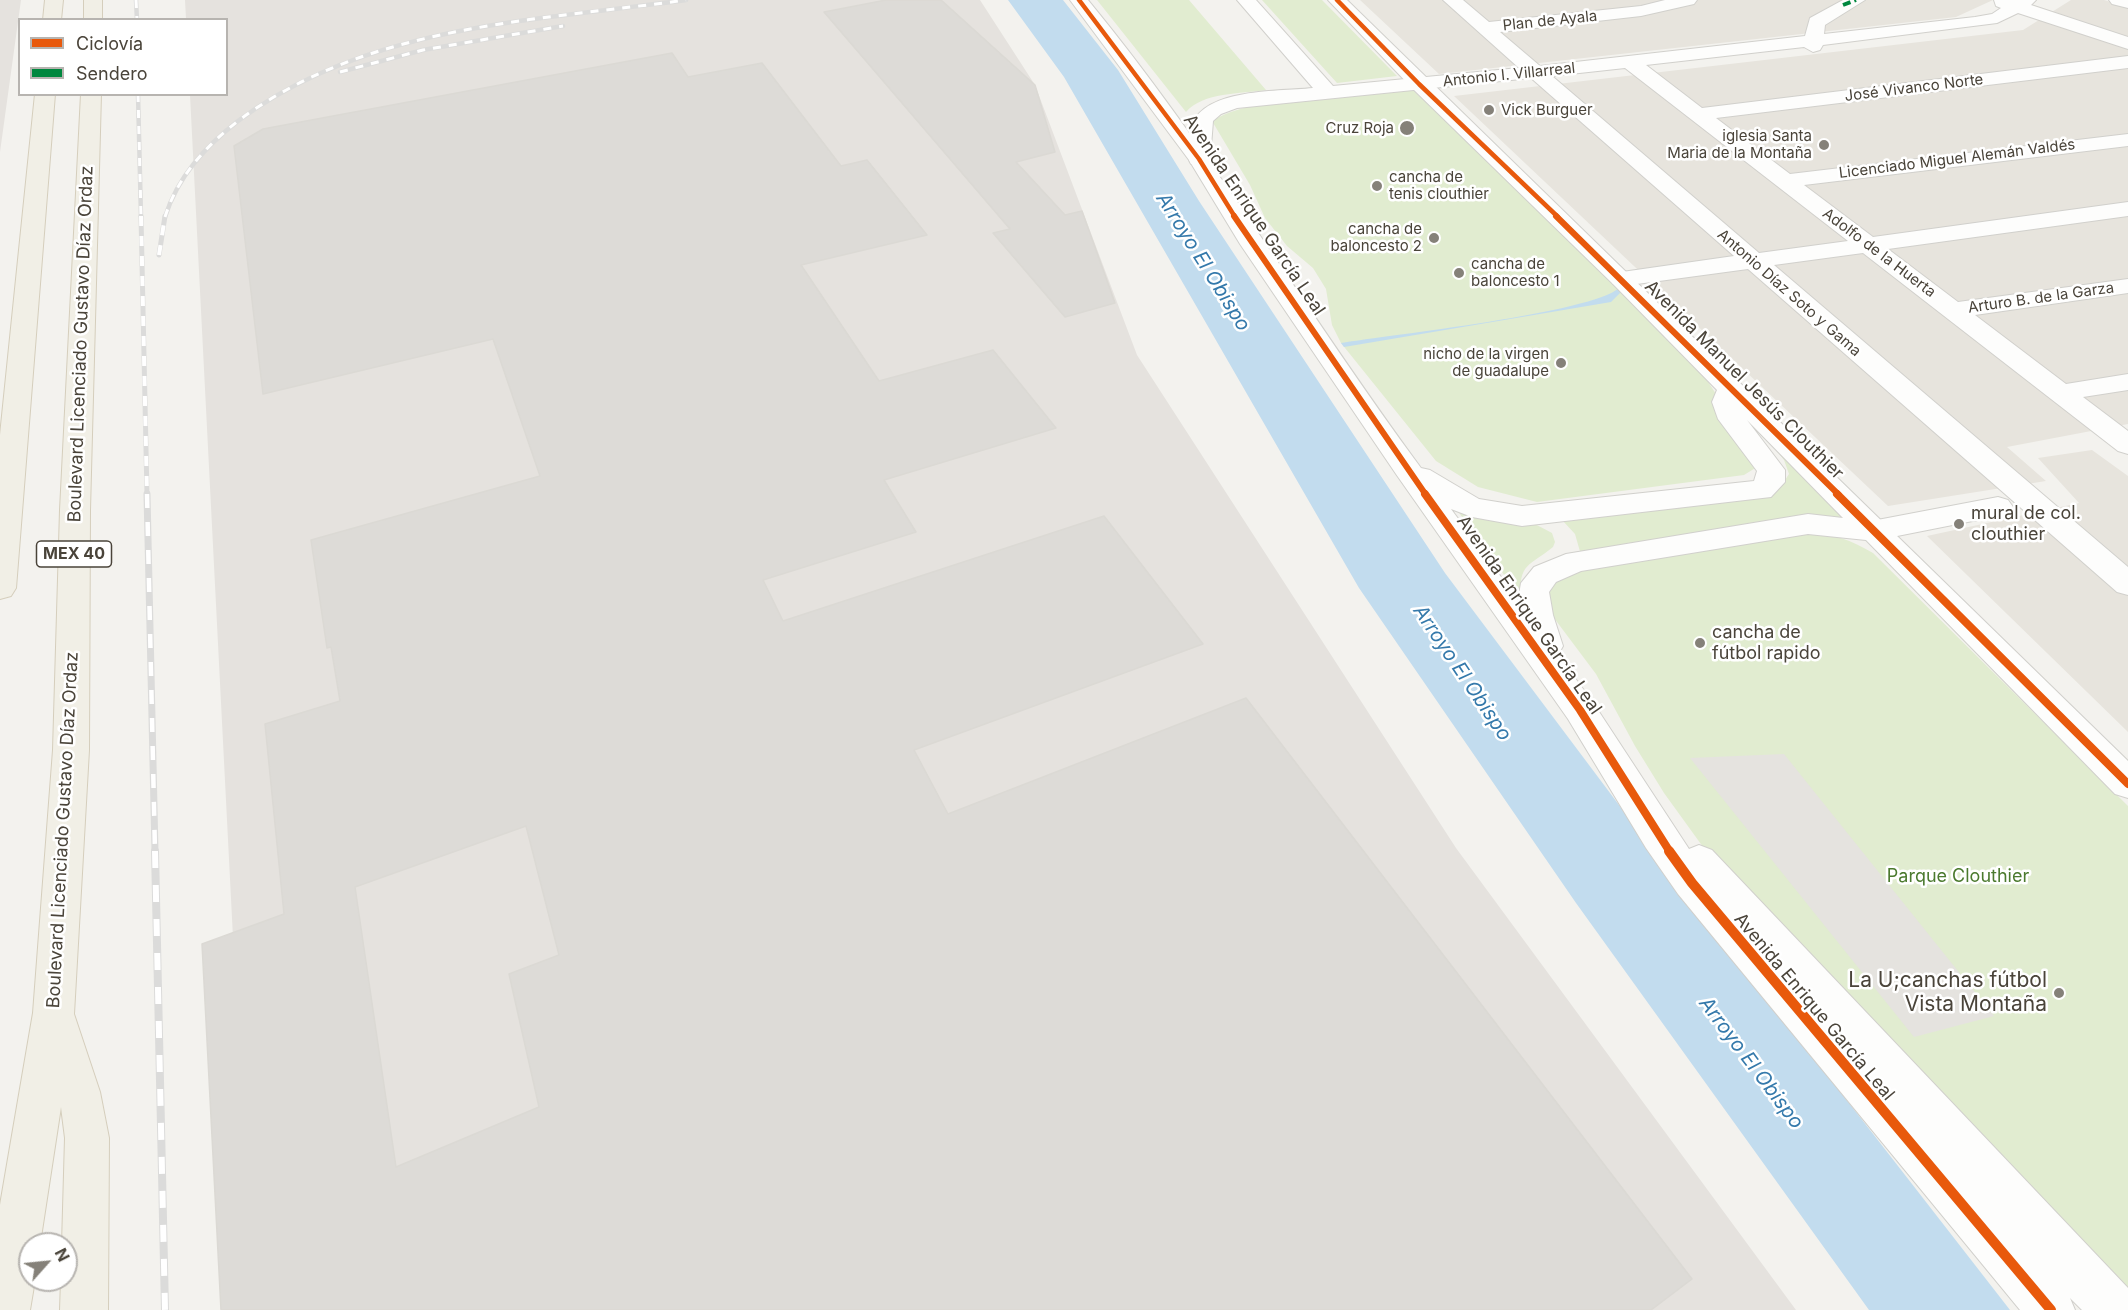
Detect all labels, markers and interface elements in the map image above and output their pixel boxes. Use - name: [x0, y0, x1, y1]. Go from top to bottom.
- street label: Plan de Ayala: [1502, 7, 1598, 35]
- legend: [18, 18, 228, 96]
- text: Ciclovía: [76, 33, 143, 54]
- street label: Antonio I. Villarreal: [1442, 59, 1576, 91]
- text: Sendero: [76, 63, 147, 84]
- street label: José Vivanco Norte: [1844, 71, 1984, 105]
- place label: Vick Burguer: [1501, 101, 1593, 119]
- marker: Vick Burguer: [1482, 103, 1496, 117]
- street label: Avenida Enrique García Leal: [1179, 110, 1329, 320]
- place label: Cruz Roja: [1326, 119, 1394, 137]
- marker: Cruz Roja: [1398, 119, 1416, 137]
- place label: iglesia Santa Maria de la Montaña: [1667, 127, 1812, 162]
- street label: Licenciado Miguel Alemán Valdés: [1838, 136, 2076, 182]
- marker: iglesia Santa Maria de la Montaña: [1817, 138, 1831, 152]
- street label: Boulevard Licenciado Gustavo Díaz Ordaz: [64, 165, 98, 523]
- place label: cancha de tenis clouthier: [1389, 168, 1489, 203]
- marker: cancha de tenis clouthier: [1370, 179, 1384, 193]
- water label: Arroyo El Obispo: [1151, 188, 1255, 336]
- street label: Adolfo de la Huerta: [1819, 205, 1939, 301]
- place label: cancha de baloncesto 2: [1330, 220, 1422, 255]
- street label: Antonio Díaz Soto y Gama: [1713, 226, 1865, 360]
- marker: cancha de baloncesto 2: [1427, 231, 1441, 245]
- place label: cancha de baloncesto 1: [1471, 255, 1560, 290]
- marker: cancha de baloncesto 1: [1452, 266, 1466, 280]
- street label: Avenida Manuel Jesús Clouthier: [1640, 276, 1848, 484]
- street label: Arturo B. de la Garza: [1967, 279, 2115, 317]
- place label: nicho de la virgen de guadalupe: [1423, 345, 1549, 380]
- marker: nicho de la virgen de guadalupe: [1554, 356, 1568, 370]
- place label: mural de col. clouthier: [1971, 503, 2081, 546]
- street label: Avenida Enrique García Leal: [1452, 511, 1606, 719]
- marker: mural de col. clouthier: [1952, 517, 1966, 531]
- road number: MEX 40: [36, 541, 112, 567]
- water label: Arroyo El Obispo: [1408, 601, 1516, 745]
- place label: cancha de fútbol rapido: [1712, 622, 1821, 664]
- marker: cancha de fútbol rapido: [1693, 636, 1707, 650]
- street label: Boulevard Licenciado Gustavo Díaz Ordaz: [43, 651, 83, 1009]
- park label: Parque Clouthier: [1887, 866, 2029, 888]
- street label: Avenida Enrique García Leal: [1729, 909, 1899, 1105]
- place label: La U;canchas fútbol Vista Montaña: [1848, 968, 2047, 1018]
- marker: La U;canchas fútbol Vista Montaña: [2052, 986, 2066, 1000]
- water label: Arroyo El Obispo: [1694, 992, 1808, 1134]
- north arrow: [18, 1232, 78, 1292]
- text: N: [51, 1245, 74, 1265]

